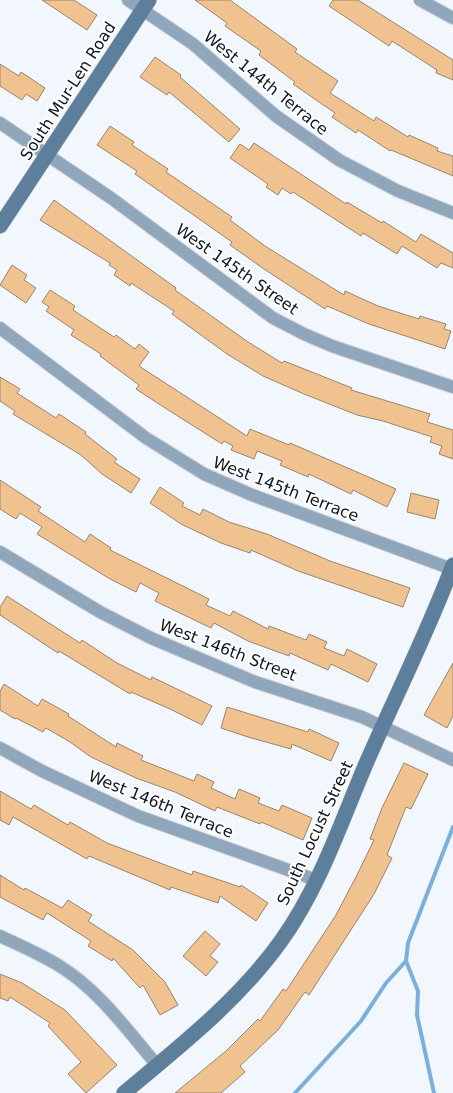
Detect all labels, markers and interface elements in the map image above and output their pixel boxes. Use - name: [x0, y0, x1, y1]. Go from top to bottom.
- street label: South Mur-Len Road: [16, 18, 120, 164]
- street label: West 144th Terrace: [200, 27, 332, 139]
- street label: West 145th Street: [172, 220, 302, 318]
- street label: West 145th Terrace: [210, 452, 362, 526]
- street label: West 146th Street: [157, 615, 299, 685]
- street label: South Locust Street: [273, 758, 357, 908]
- street label: West 146th Terrace: [86, 766, 236, 842]

